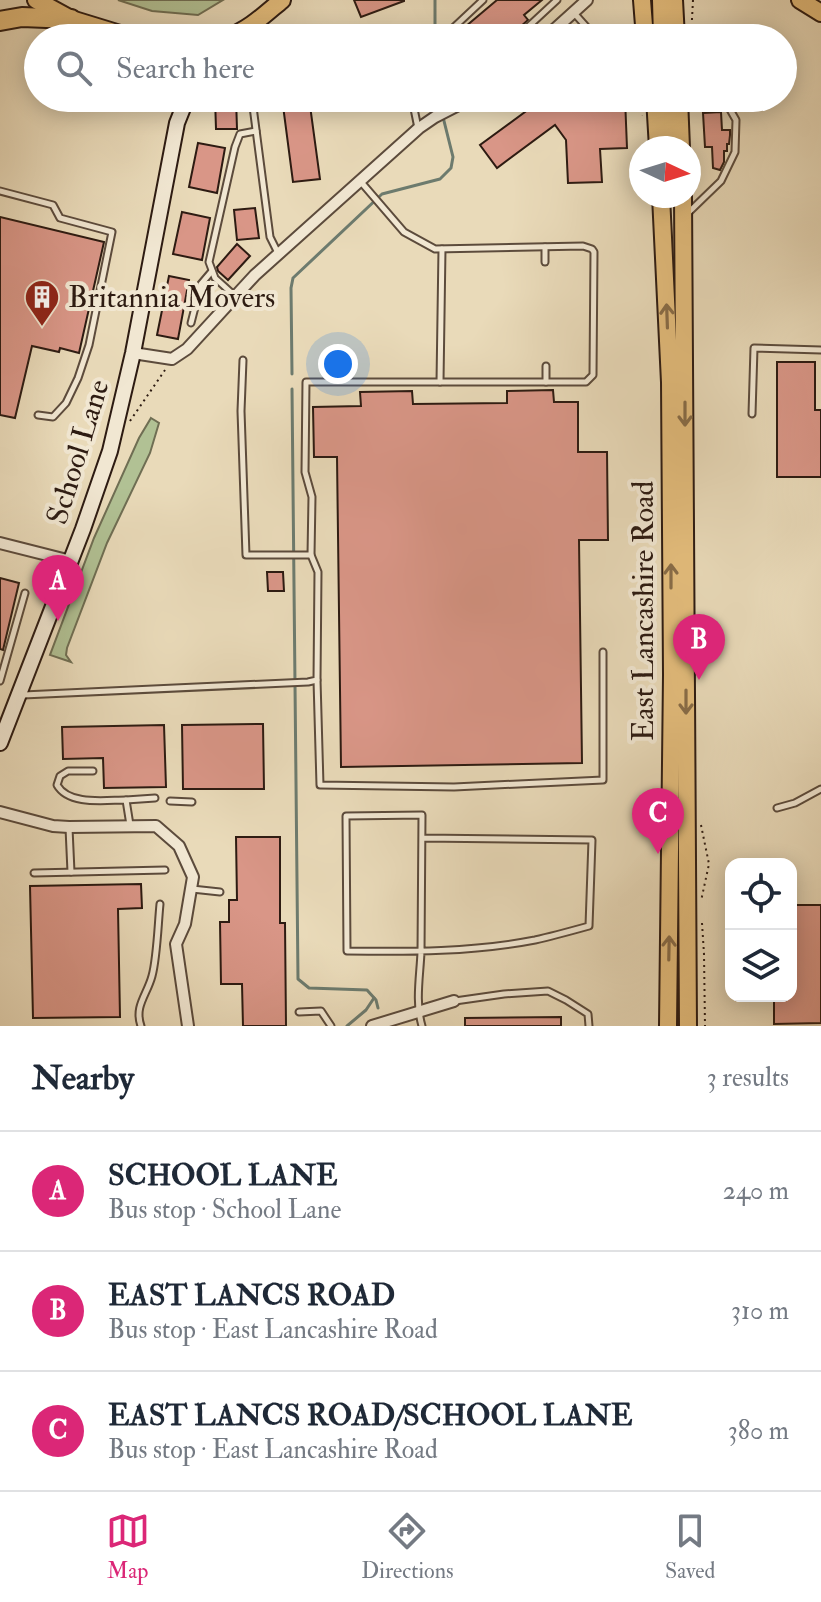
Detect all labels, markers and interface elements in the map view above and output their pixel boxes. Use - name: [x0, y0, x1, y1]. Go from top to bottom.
- search box: [24, 24, 797, 112]
- icon: search: [52, 46, 96, 90]
- text: Search here: [116, 50, 255, 87]
- north arrow: [629, 136, 701, 208]
- building icon: Britannia Movers: [23, 278, 61, 328]
- place label: Britannia Movers: [68, 279, 275, 316]
- one-way arrow: [660, 303, 675, 330]
- your location: [318, 344, 358, 384]
- street label: School Lane: [38, 375, 118, 529]
- one-way arrow: [677, 400, 693, 427]
- street label: East Lancashire Road: [625, 480, 662, 741]
- pin: A: [32, 555, 84, 621]
- one-way arrow: [664, 563, 679, 590]
- pin: B: [673, 614, 725, 680]
- one-way arrow: [679, 688, 694, 715]
- pin: C: [632, 788, 684, 854]
- map controls: [725, 858, 797, 1002]
- button: locate: [725, 858, 797, 930]
- button: layers: [725, 930, 797, 1002]
- one-way arrow: [661, 935, 677, 962]
- text: Nearby: [32, 1057, 134, 1100]
- text: 3 results: [707, 1062, 789, 1094]
- text: SCHOOL LANE: [108, 1157, 338, 1194]
- text: A: [50, 1175, 66, 1207]
- text: 240 m: [723, 1175, 789, 1207]
- text: Bus stop · School Lane: [108, 1194, 341, 1226]
- text: EAST LANCS ROAD: [108, 1277, 395, 1314]
- text: B: [49, 1295, 67, 1327]
- text: 310 m: [731, 1295, 789, 1327]
- text: Bus stop · East Lancashire Road: [108, 1314, 438, 1346]
- text: EAST LANCS ROAD/SCHOOL LANE: [108, 1397, 633, 1434]
- text: C: [48, 1415, 68, 1447]
- text: 380 m: [728, 1415, 789, 1447]
- text: Bus stop · East Lancashire Road: [108, 1434, 438, 1466]
- tab: Map: [106, 1509, 150, 1585]
- tab: Directions: [361, 1509, 454, 1585]
- tab: Saved: [665, 1509, 715, 1585]

